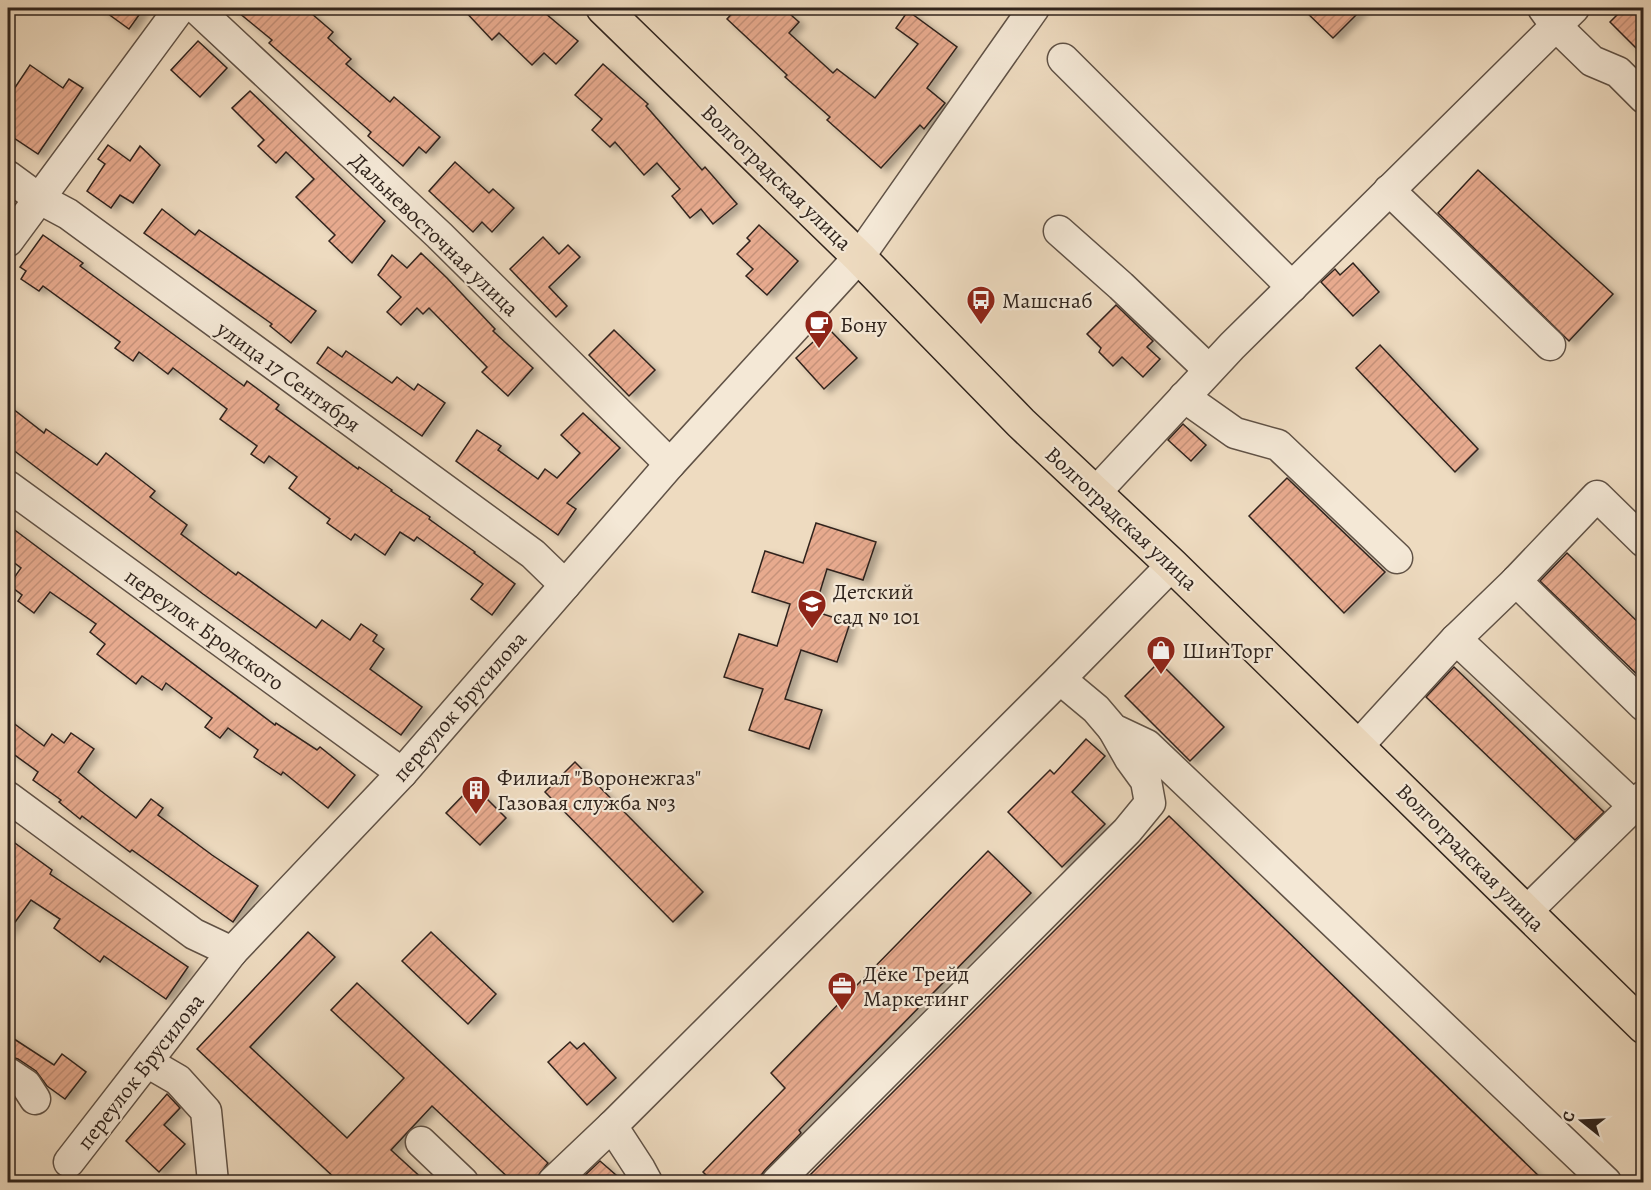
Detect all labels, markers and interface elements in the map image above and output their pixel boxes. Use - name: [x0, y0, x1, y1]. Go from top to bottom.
- street label: Волгоградская улица: [694, 98, 859, 258]
- street label: Дальневосточная улица: [343, 146, 526, 324]
- bus stop icon: Машснаб: [965, 284, 997, 326]
- place label: Машснаб: [1002, 286, 1093, 316]
- cafe icon: Бону: [803, 308, 835, 350]
- place label: Бону: [840, 310, 888, 340]
- street label: улица 17 Сентября: [209, 314, 367, 439]
- street label: Волгоградская улица: [1038, 440, 1205, 598]
- street label: переулок Бродского: [119, 562, 290, 698]
- place label: Детский сад № 101: [833, 577, 920, 632]
- school or university icon: Детский сад № 101: [796, 588, 828, 630]
- street label: переулок Брусилова: [386, 624, 534, 789]
- shop icon: ШинТорг: [1145, 634, 1177, 676]
- place label: ШинТорг: [1182, 636, 1273, 666]
- place label: Филиал "Воронежгаз" Газовая служба №3: [497, 763, 701, 818]
- building icon: Филиал "Воронежгаз" Газовая служба №3: [460, 774, 492, 816]
- street label: Волгоградская улица: [1389, 777, 1552, 939]
- place label: Дёке Трейд Маркетинг: [863, 959, 969, 1014]
- office icon: Дёке Трейд Маркетинг: [826, 970, 858, 1012]
- street label: переулок Брусилова: [70, 986, 212, 1156]
- north arrow: [1552, 1091, 1612, 1151]
- text: С: [1557, 1108, 1581, 1125]

